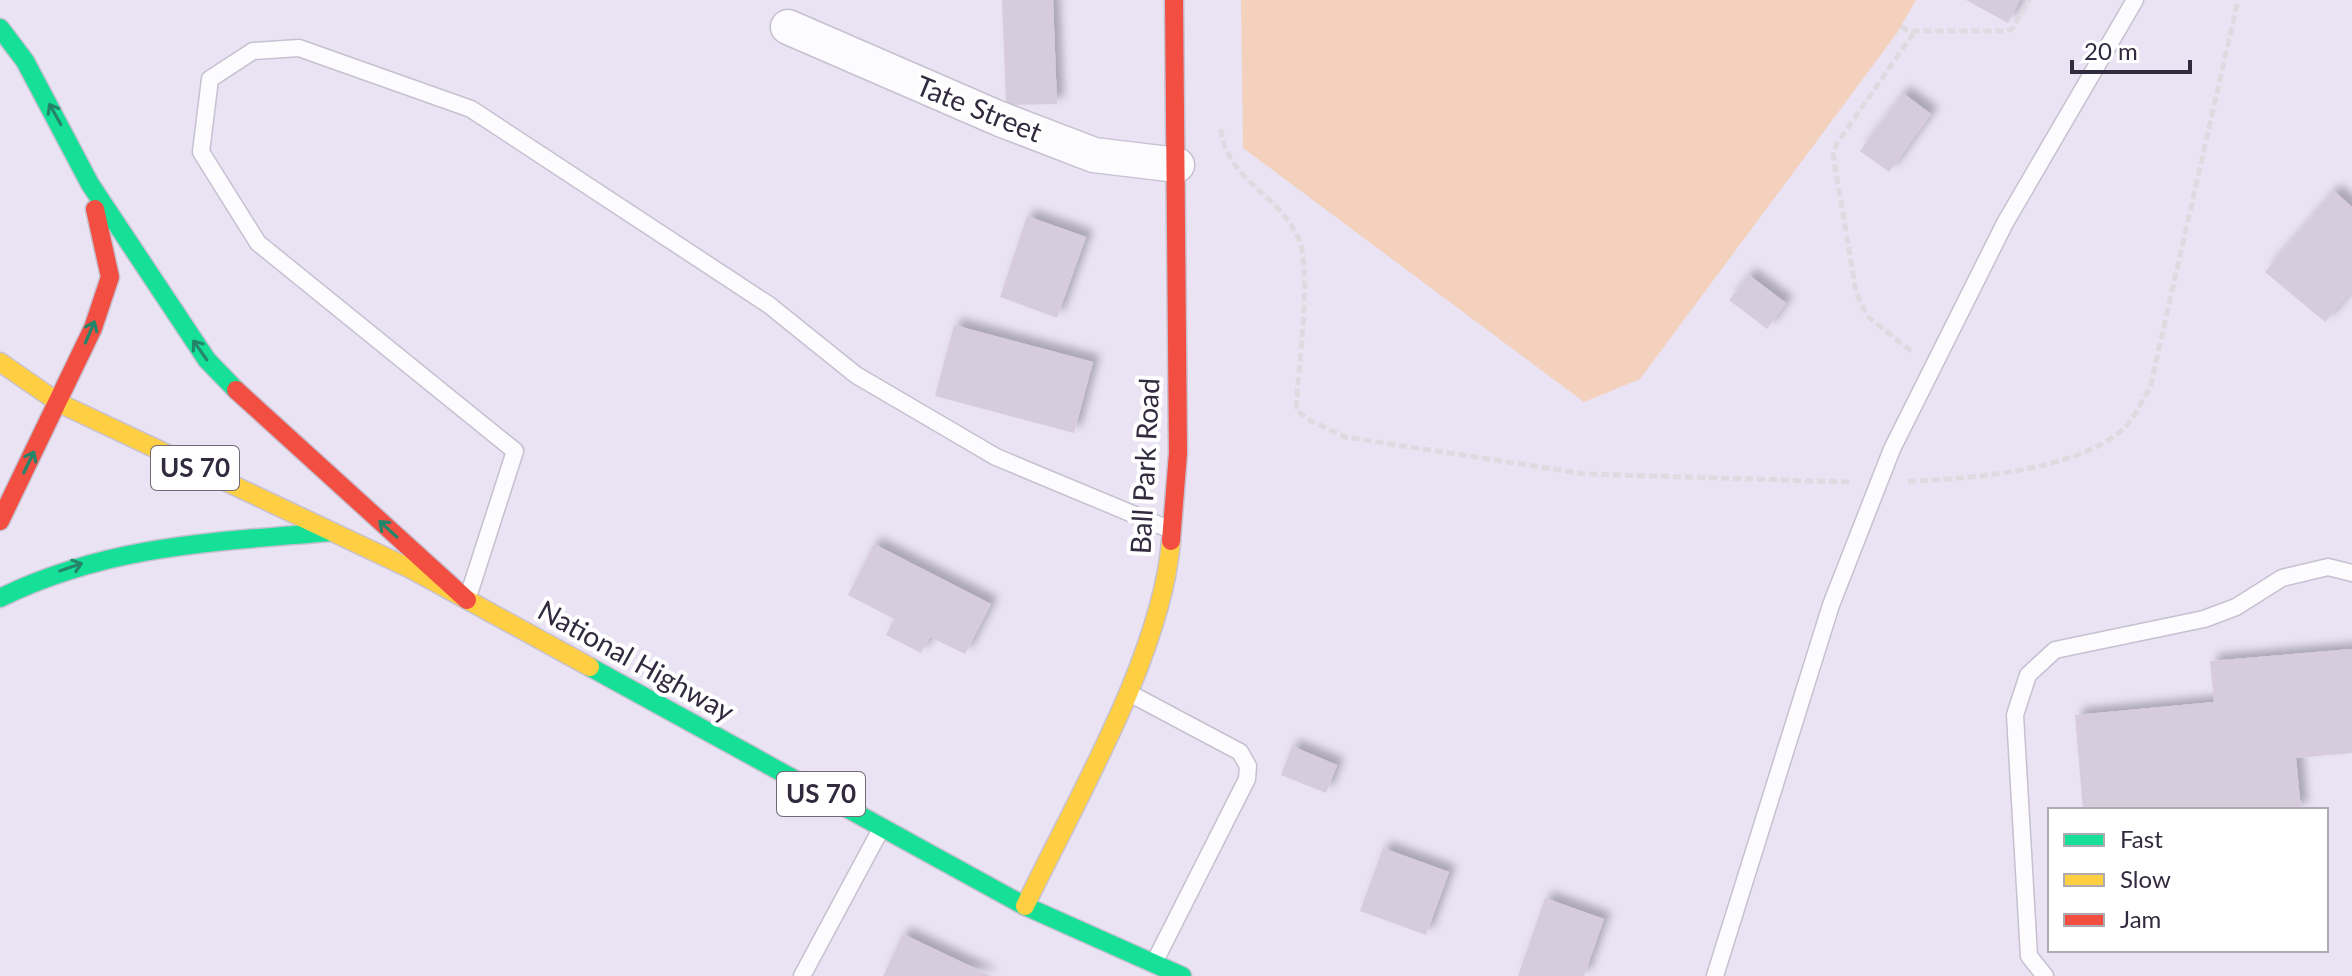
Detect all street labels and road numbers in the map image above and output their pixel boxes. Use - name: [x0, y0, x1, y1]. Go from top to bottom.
- street label: Tate Street: [911, 67, 1047, 149]
- street label: Ball Park Road: [1122, 377, 1166, 555]
- road number: US 70: [151, 446, 239, 490]
- street label: National Highway: [532, 592, 741, 728]
- road number: US 70: [777, 772, 865, 816]

